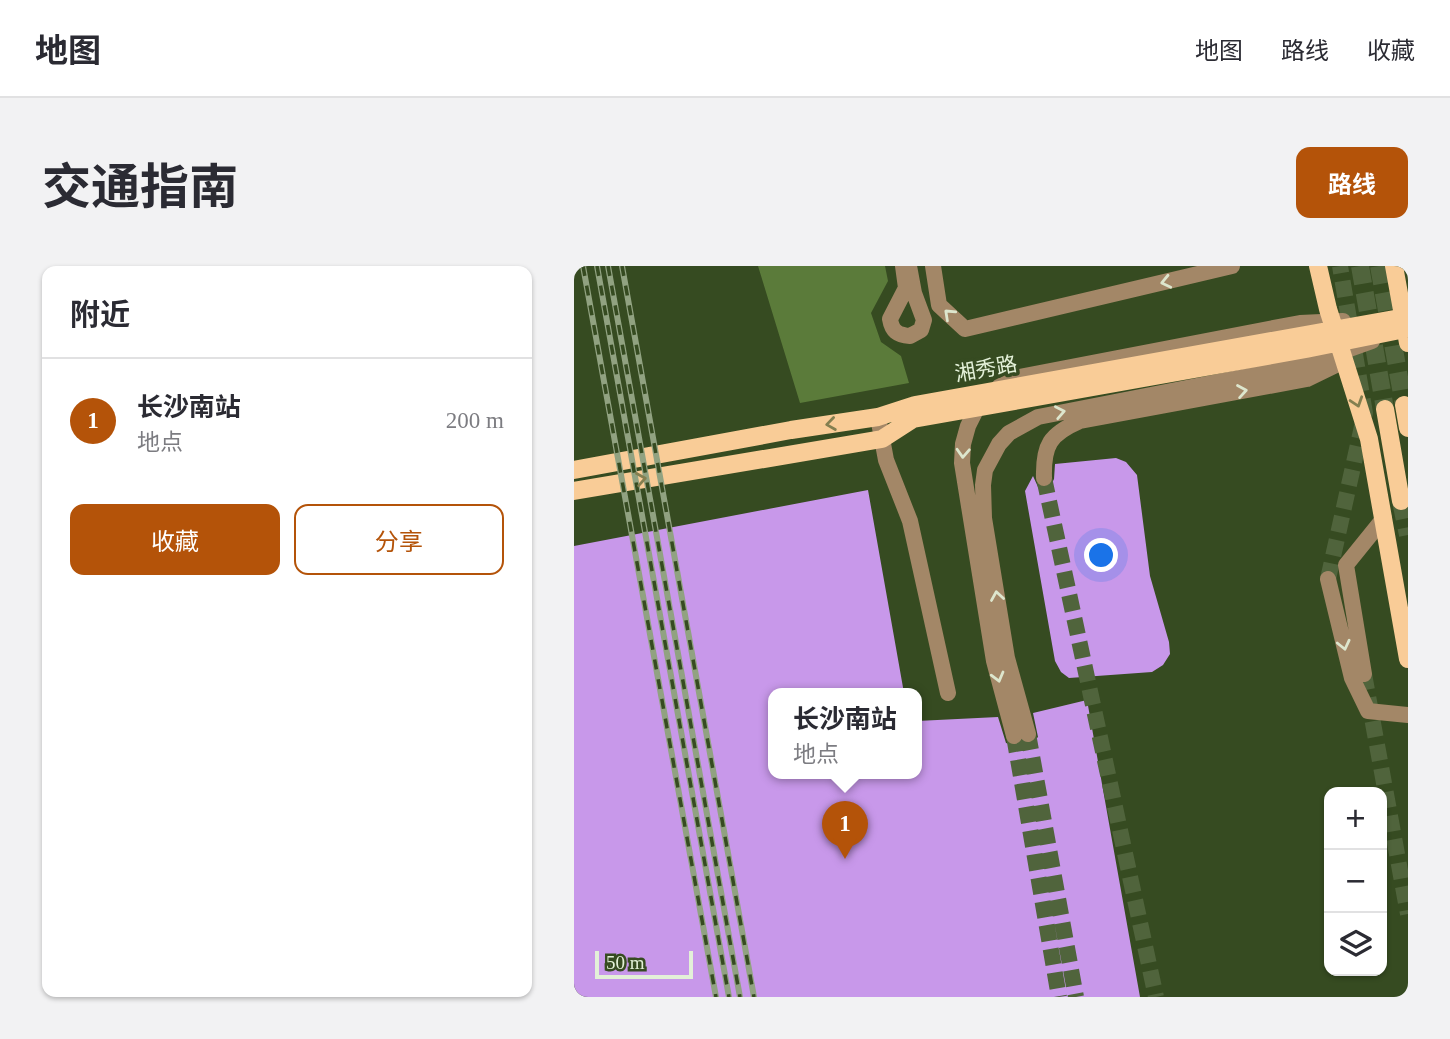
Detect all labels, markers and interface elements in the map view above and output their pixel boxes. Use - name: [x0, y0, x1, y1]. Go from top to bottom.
- text: 地图: [35, 33, 101, 69]
- text: 地图: [1195, 38, 1243, 64]
- text: 路线: [1281, 38, 1329, 64]
- text: 收藏: [1367, 38, 1415, 64]
- button: 路线: [1296, 147, 1408, 218]
- text: 交通指南: [42, 160, 238, 215]
- one-way arrow: [1160, 273, 1172, 288]
- text: 附近: [70, 298, 130, 331]
- one-way arrow: [944, 310, 957, 322]
- street label: 湘秀路: [953, 352, 1019, 386]
- one-way arrow: [1236, 384, 1248, 399]
- text: 长沙南站: [137, 393, 241, 422]
- one-way arrow: [1349, 396, 1364, 408]
- one-way arrow: [1054, 406, 1066, 421]
- text: 1: [87, 408, 99, 433]
- text: 200 m: [446, 408, 504, 433]
- one-way arrow: [825, 416, 837, 431]
- text: 地点: [137, 430, 183, 455]
- one-way arrow: [956, 447, 971, 458]
- one-way arrow: [635, 472, 647, 487]
- button: 收藏: [70, 504, 280, 575]
- button: 分享: [294, 504, 504, 575]
- your location: [1084, 538, 1118, 572]
- one-way arrow: [990, 590, 1005, 602]
- one-way arrow: [1336, 639, 1350, 651]
- one-way arrow: [990, 671, 1004, 683]
- popup: [768, 688, 922, 779]
- text: 长沙南站: [793, 705, 897, 734]
- text: 地点: [793, 742, 839, 767]
- map controls: [1324, 787, 1387, 976]
- button: +: [1324, 787, 1387, 850]
- pin: 1: [822, 801, 868, 859]
- button: −: [1324, 850, 1387, 913]
- button: layers: [1324, 913, 1387, 976]
- scale bar: [595, 948, 693, 980]
- text: 50 m: [606, 952, 645, 973]

